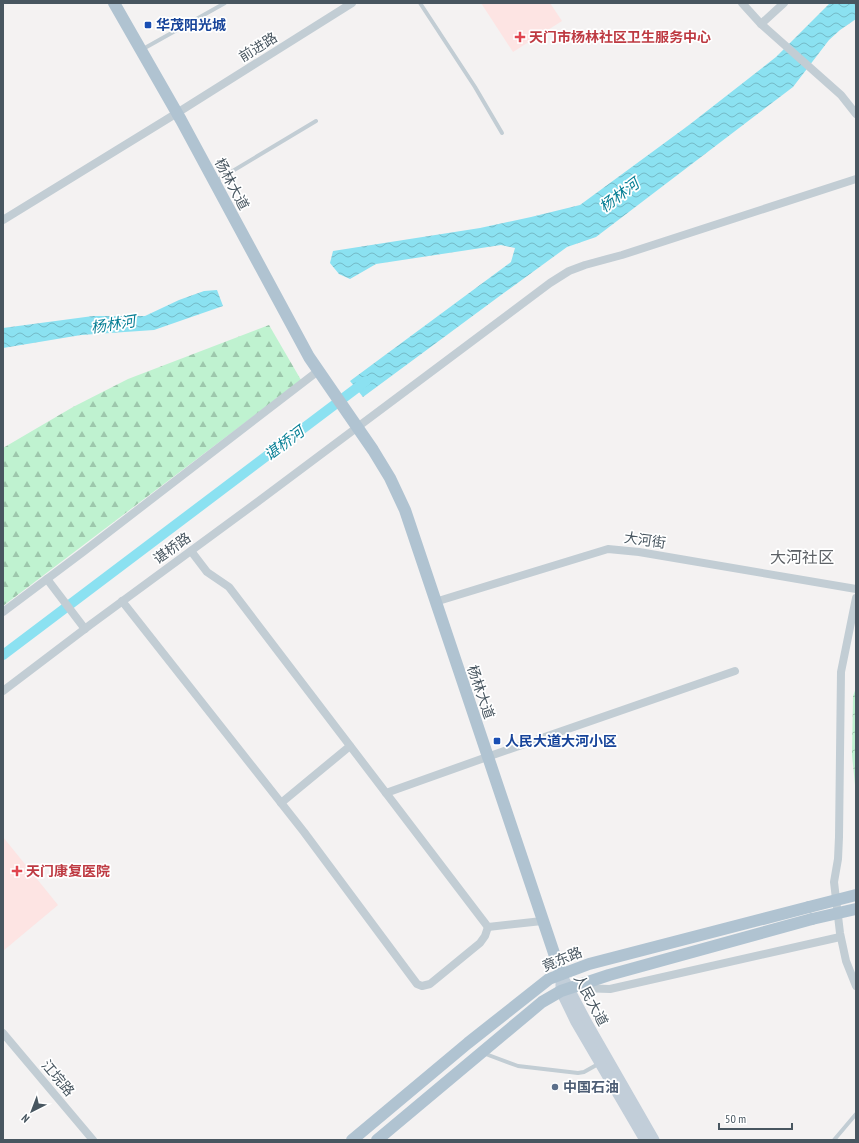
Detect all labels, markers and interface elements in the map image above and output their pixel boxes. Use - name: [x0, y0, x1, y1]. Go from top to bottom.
- place label: 华茂阳光城: [156, 16, 226, 34]
- marker: 华茂阳光城: [143, 20, 153, 30]
- street label: 前进路: [235, 28, 281, 66]
- place label: 天门市杨林社区卫生服务中心: [529, 28, 711, 46]
- marker: 天门市杨林社区卫生服务中心: [514, 31, 526, 43]
- street label: 杨林大道: [211, 155, 253, 213]
- water label: 杨林河: [595, 172, 645, 216]
- water label: 杨林河: [89, 311, 140, 337]
- water label: 谌桥河: [260, 420, 310, 464]
- street label: 谌桥路: [150, 528, 194, 568]
- street label: 大河街: [623, 528, 667, 552]
- district label: 大河社区: [770, 547, 834, 567]
- street label: 杨林大道: [463, 663, 499, 721]
- place label: 人民大道大河小区: [505, 732, 617, 750]
- marker: 人民大道大河小区: [492, 736, 502, 746]
- place label: 天门康复医院: [26, 862, 110, 880]
- marker: 天门康复医院: [11, 865, 23, 877]
- street label: 竟东路: [539, 943, 585, 975]
- street label: 人民大道: [570, 971, 612, 1029]
- street label: 江垸路: [38, 1056, 78, 1100]
- place label: 中国石油: [563, 1078, 619, 1096]
- marker: 中国石油: [550, 1082, 560, 1092]
- north arrow: [12, 1091, 52, 1131]
- scale bar: [719, 1105, 792, 1131]
- text: N: [18, 1111, 32, 1126]
- text: 50 m: [725, 1111, 746, 1126]

